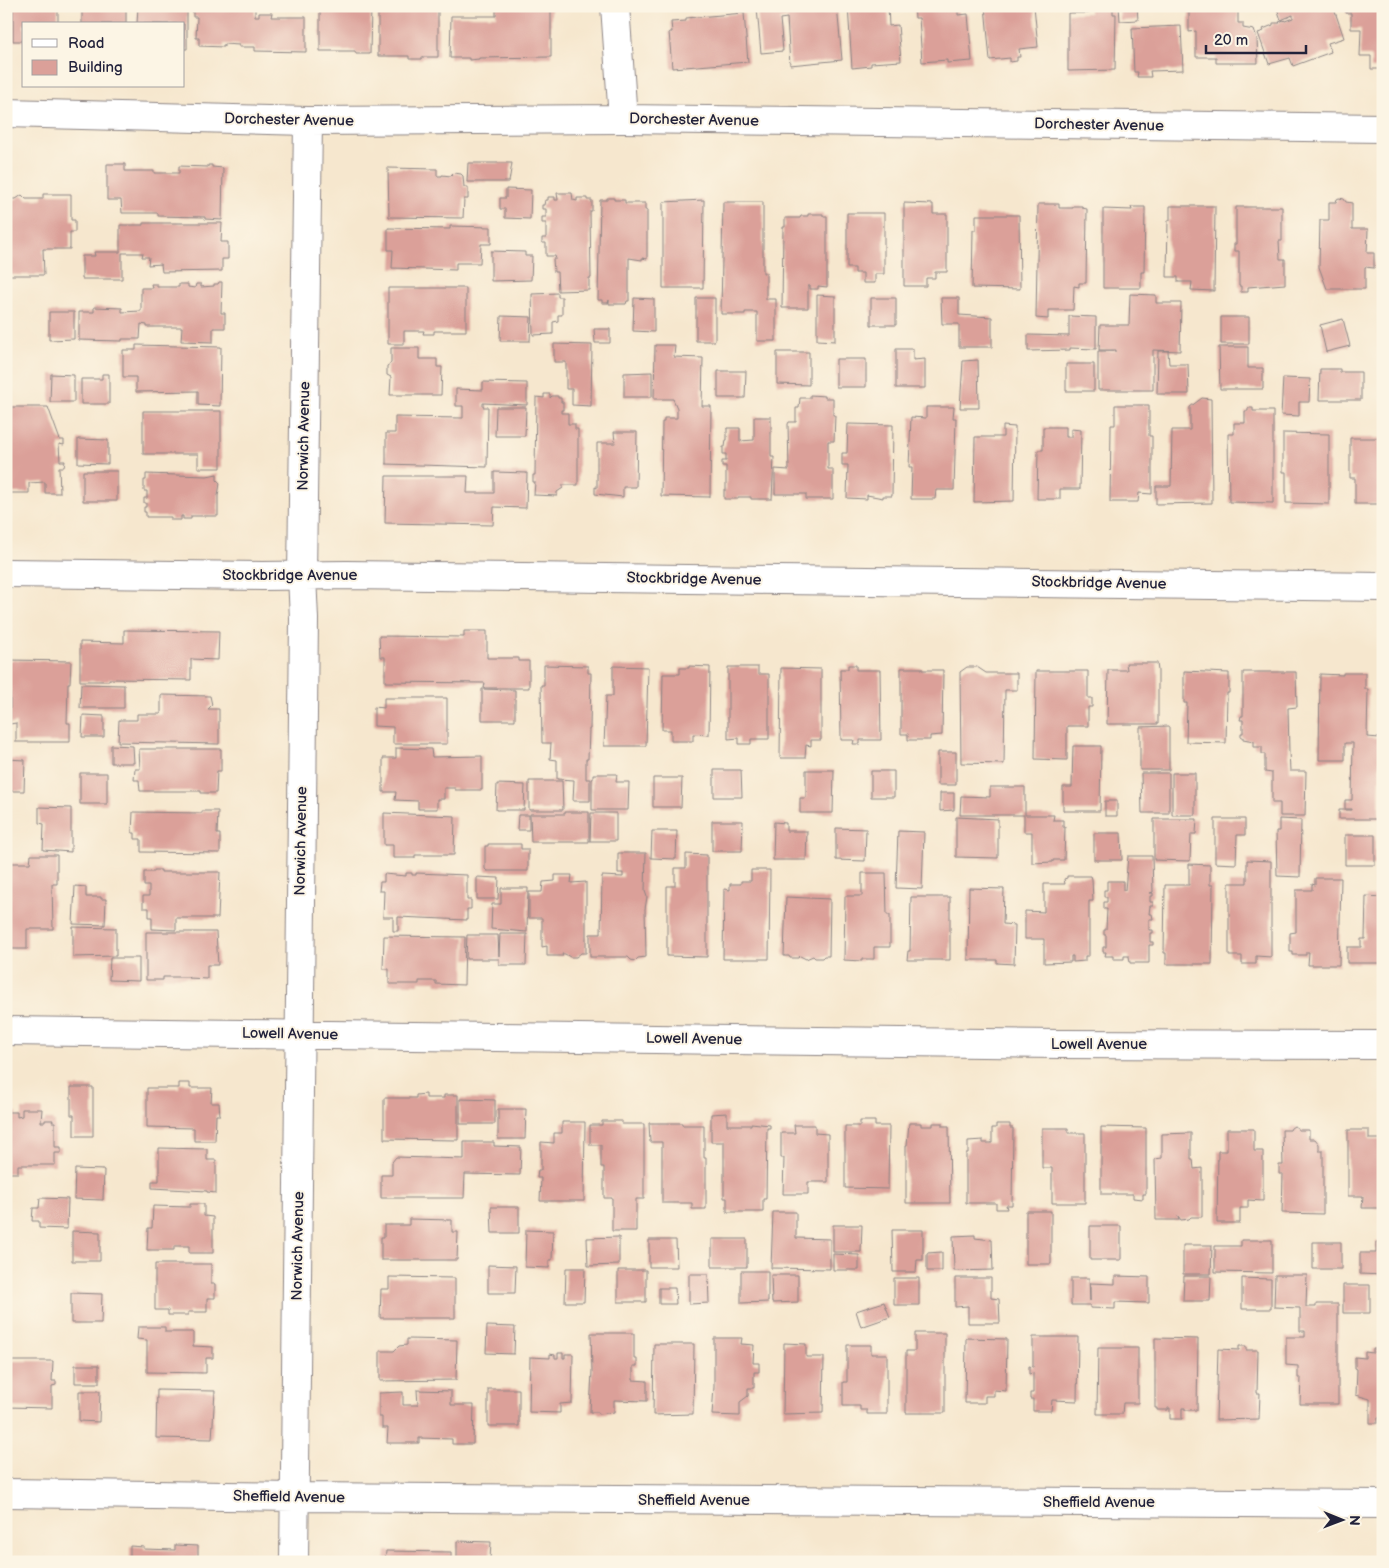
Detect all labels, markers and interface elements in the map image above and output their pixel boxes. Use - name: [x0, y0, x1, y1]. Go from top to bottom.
- legend: [22, 22, 185, 88]
- scale bar: [1206, 22, 1306, 54]
- text: 20 m: [1214, 31, 1248, 50]
- text: Road: [68, 34, 104, 53]
- text: Building: [68, 58, 123, 77]
- street label: Dorchester Avenue: [224, 109, 354, 131]
- street label: Dorchester Avenue: [629, 109, 759, 131]
- street label: Dorchester Avenue: [1034, 114, 1164, 136]
- street label: Norwich Avenue: [294, 381, 314, 491]
- street label: Stockbridge Avenue: [222, 566, 358, 585]
- street label: Stockbridge Avenue: [626, 568, 762, 590]
- street label: Stockbridge Avenue: [1031, 572, 1167, 594]
- street label: Norwich Avenue: [291, 786, 311, 896]
- street label: Lowell Avenue: [242, 1024, 339, 1044]
- street label: Lowell Avenue: [646, 1029, 743, 1049]
- street label: Lowell Avenue: [1051, 1035, 1147, 1054]
- street label: Norwich Avenue: [288, 1191, 308, 1301]
- street label: Sheffield Avenue: [233, 1487, 345, 1507]
- street label: Sheffield Avenue: [638, 1491, 750, 1510]
- street label: Sheffield Avenue: [1043, 1493, 1155, 1512]
- north arrow: [1316, 1496, 1366, 1546]
- text: N: [1346, 1515, 1363, 1526]

